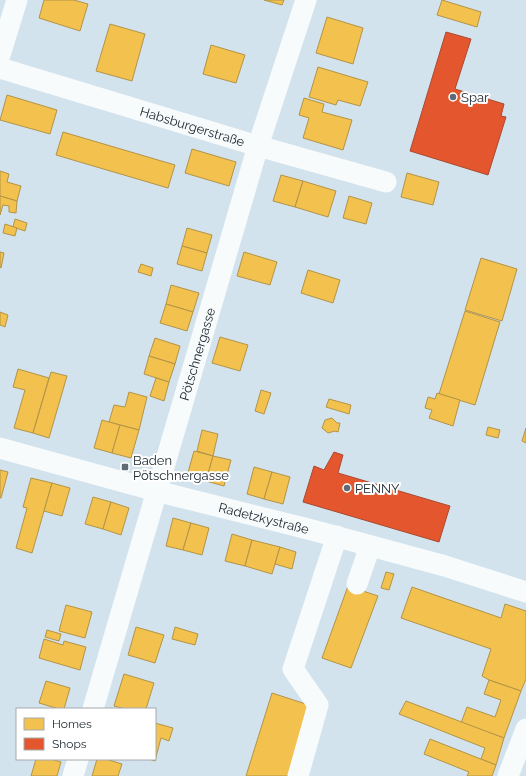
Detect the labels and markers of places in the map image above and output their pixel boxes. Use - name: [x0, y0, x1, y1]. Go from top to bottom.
- place label: Spar: [461, 90, 489, 105]
- marker: Spar: [448, 92, 458, 102]
- place label: Baden Pötschnergasse: [133, 453, 229, 483]
- marker: Baden Pötschnergasse: [120, 462, 130, 472]
- place label: PENNY: [355, 481, 400, 496]
- marker: PENNY: [342, 483, 352, 493]

